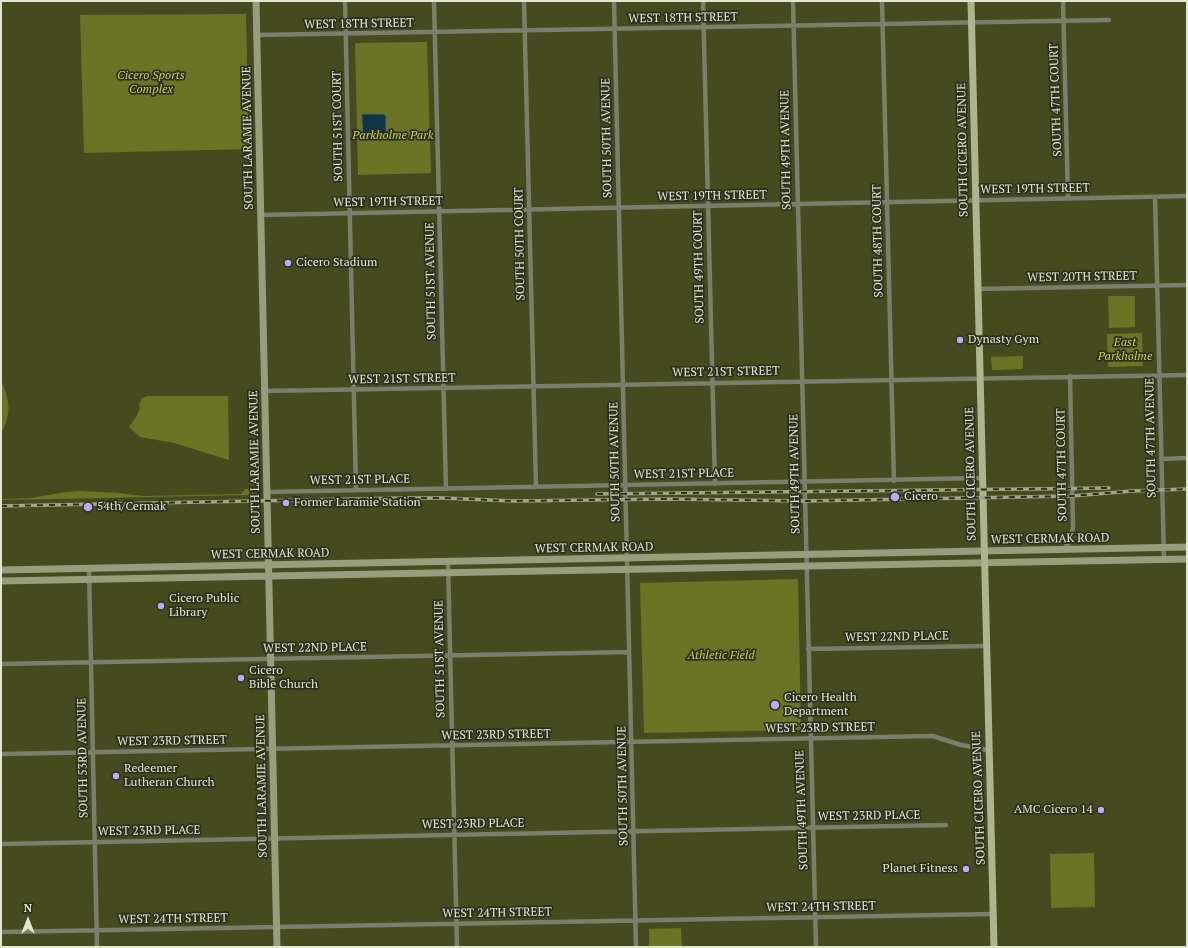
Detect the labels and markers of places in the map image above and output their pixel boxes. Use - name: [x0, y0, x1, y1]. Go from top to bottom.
- place label: Cicero Stadium: [296, 256, 377, 270]
- marker: Cicero Stadium: [283, 258, 293, 268]
- place label: Dynasty Gym: [968, 333, 1039, 347]
- marker: Dynasty Gym: [955, 335, 965, 345]
- place label: Cicero: [904, 490, 938, 504]
- marker: Cicero: [889, 491, 901, 503]
- place label: Former Laramie Station: [294, 496, 421, 510]
- marker: Former Laramie Station: [281, 498, 291, 508]
- place label: 54th/Cermak: [97, 500, 166, 514]
- marker: 54th/Cermak: [82, 501, 94, 513]
- place label: Cicero Public Library: [169, 592, 239, 620]
- marker: Cicero Public Library: [156, 601, 166, 611]
- place label: Cicero Bible Church: [249, 664, 318, 692]
- marker: Cicero Bible Church: [236, 673, 246, 683]
- place label: Cicero Health Department: [784, 691, 857, 719]
- marker: Cicero Health Department: [769, 699, 781, 711]
- place label: Redeemer Lutheran Church: [124, 762, 215, 790]
- marker: Redeemer Lutheran Church: [111, 771, 121, 781]
- place label: AMC Cicero 14: [1014, 803, 1093, 817]
- marker: AMC Cicero 14: [1096, 805, 1106, 815]
- place label: Planet Fitness: [882, 862, 958, 876]
- marker: Planet Fitness: [961, 864, 971, 874]

